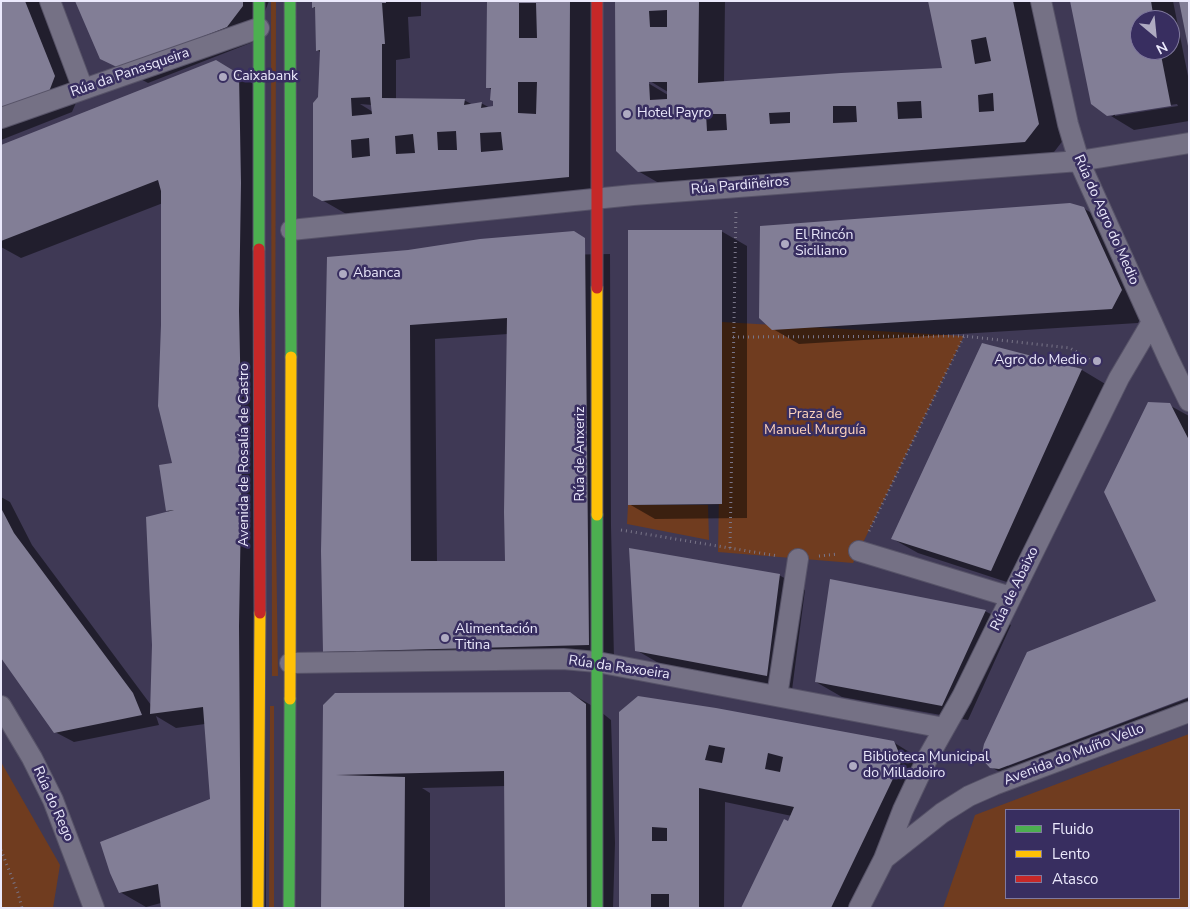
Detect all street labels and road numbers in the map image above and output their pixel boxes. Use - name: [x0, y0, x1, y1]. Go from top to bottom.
- street label: Rúa da Panasqueira: [68, 45, 192, 101]
- street label: Rúa do Agro do Medio: [1070, 152, 1142, 288]
- street label: Rúa Pardiñeiros: [690, 173, 790, 199]
- street label: Avenida de Rosalía de Castro: [237, 363, 253, 547]
- street label: Rúa de Anxeriz: [573, 407, 589, 501]
- street label: Rúa de Abaixo: [987, 544, 1043, 634]
- street label: Rúa da Raxoeira: [567, 653, 671, 683]
- street label: Avenida do Muíño Vello: [1001, 720, 1147, 790]
- street label: Rúa do Rego: [29, 764, 77, 844]

